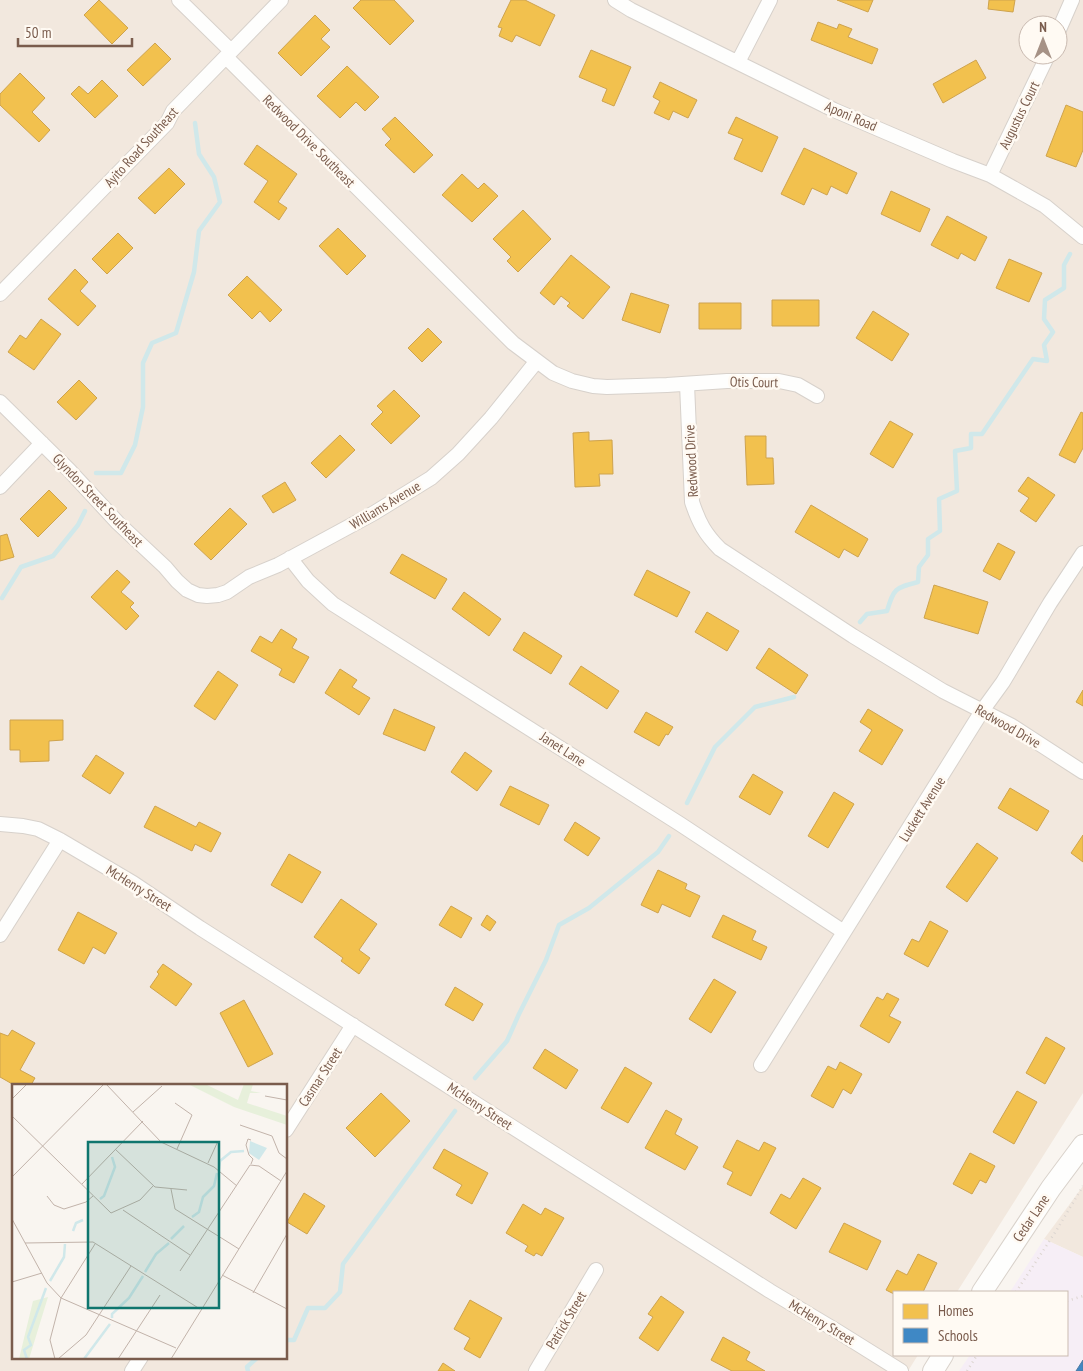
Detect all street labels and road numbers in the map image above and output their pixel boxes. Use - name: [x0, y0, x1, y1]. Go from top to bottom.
- street label: Augustus Court: [995, 78, 1043, 152]
- street label: Redwood Drive Southeast: [259, 91, 359, 191]
- street label: Aponi Road: [822, 97, 880, 135]
- street label: Ayito Road Southeast: [100, 103, 182, 191]
- street label: Otis Court: [730, 373, 779, 391]
- street label: Redwood Drive: [680, 424, 702, 498]
- street label: Glyndon Street Southeast: [49, 450, 147, 551]
- street label: Williams Avenue: [346, 477, 424, 533]
- street label: Redwood Drive: [972, 700, 1044, 752]
- street label: Janet Lane: [536, 727, 589, 771]
- street label: Luckett Avenue: [895, 773, 949, 845]
- street label: McHenry Street: [103, 861, 175, 915]
- street label: Casmar Street: [294, 1044, 346, 1110]
- street label: McHenry Street: [444, 1078, 516, 1134]
- street label: Cedar Lane: [1009, 1191, 1054, 1245]
- street label: Patrick Street: [542, 1288, 590, 1352]
- street label: McHenry Street: [786, 1295, 858, 1349]

